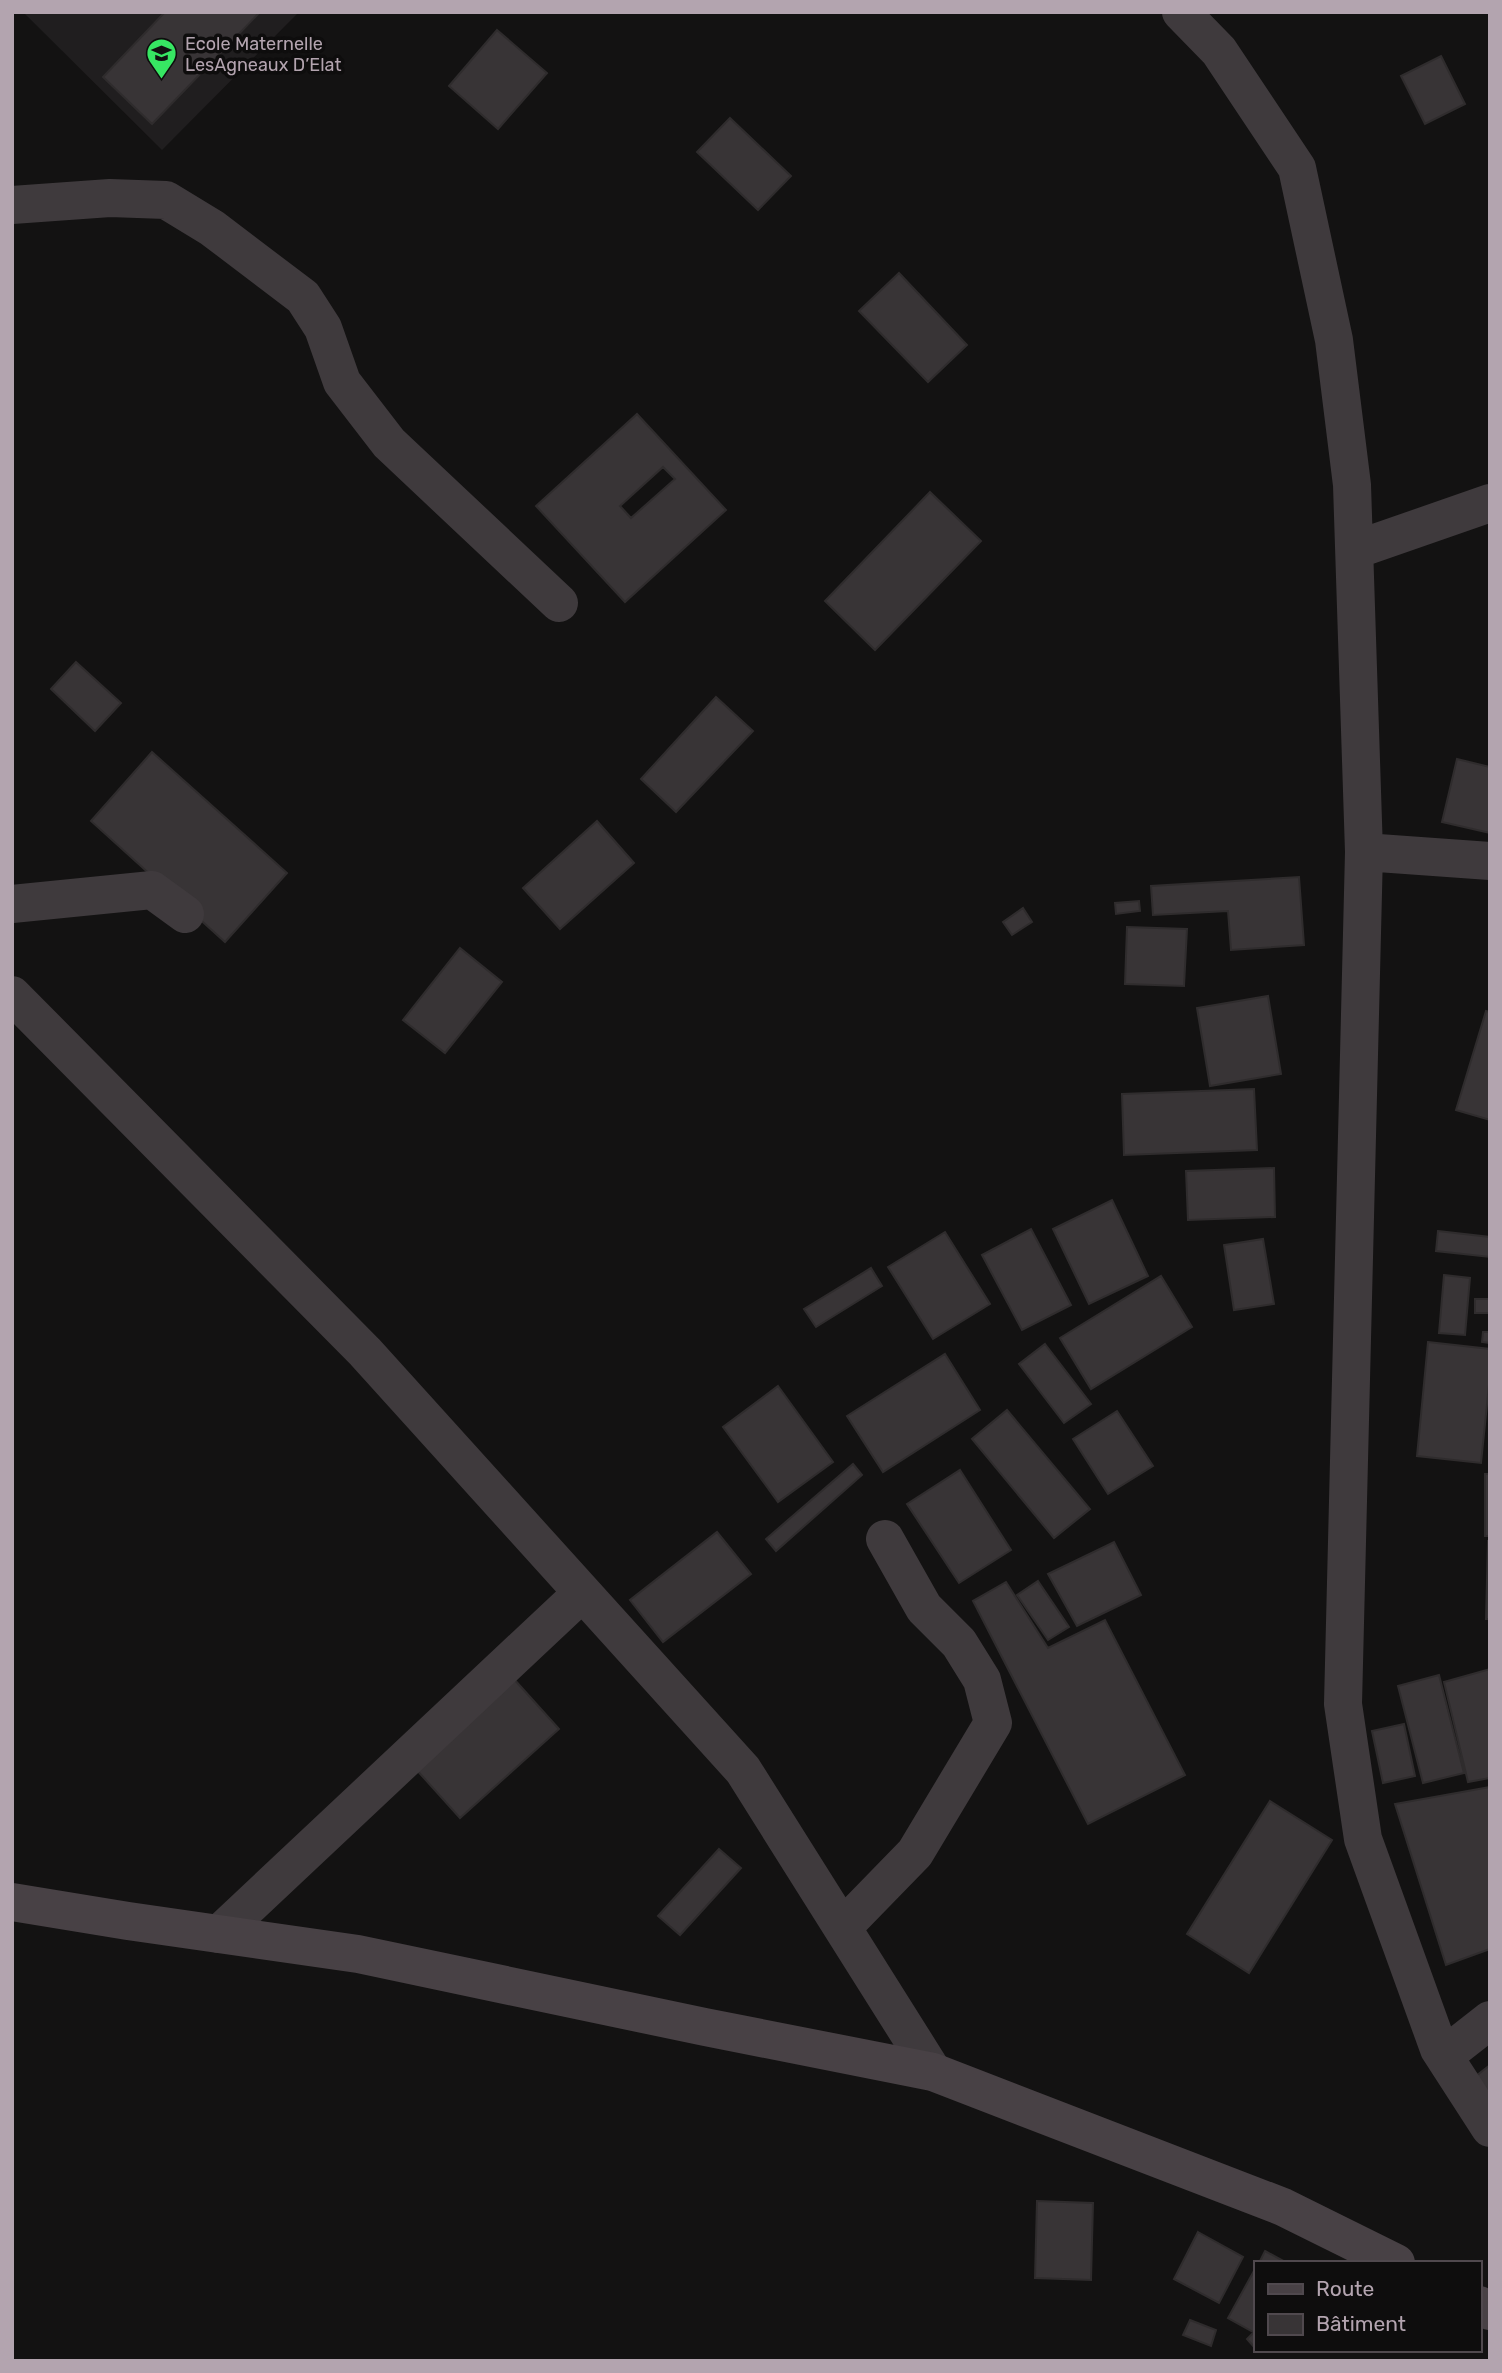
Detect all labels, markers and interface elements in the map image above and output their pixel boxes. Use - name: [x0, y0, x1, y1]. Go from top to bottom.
- place label: Ecole Maternelle LesAgneaux D’Elat: [185, 33, 341, 76]
- school or university icon: Ecole Maternelle LesAgneaux D’Elat: [145, 37, 179, 81]
- legend: [1254, 2261, 1481, 2352]
- text: Route: [1316, 2276, 1374, 2301]
- text: Bâtiment: [1316, 2311, 1406, 2336]

